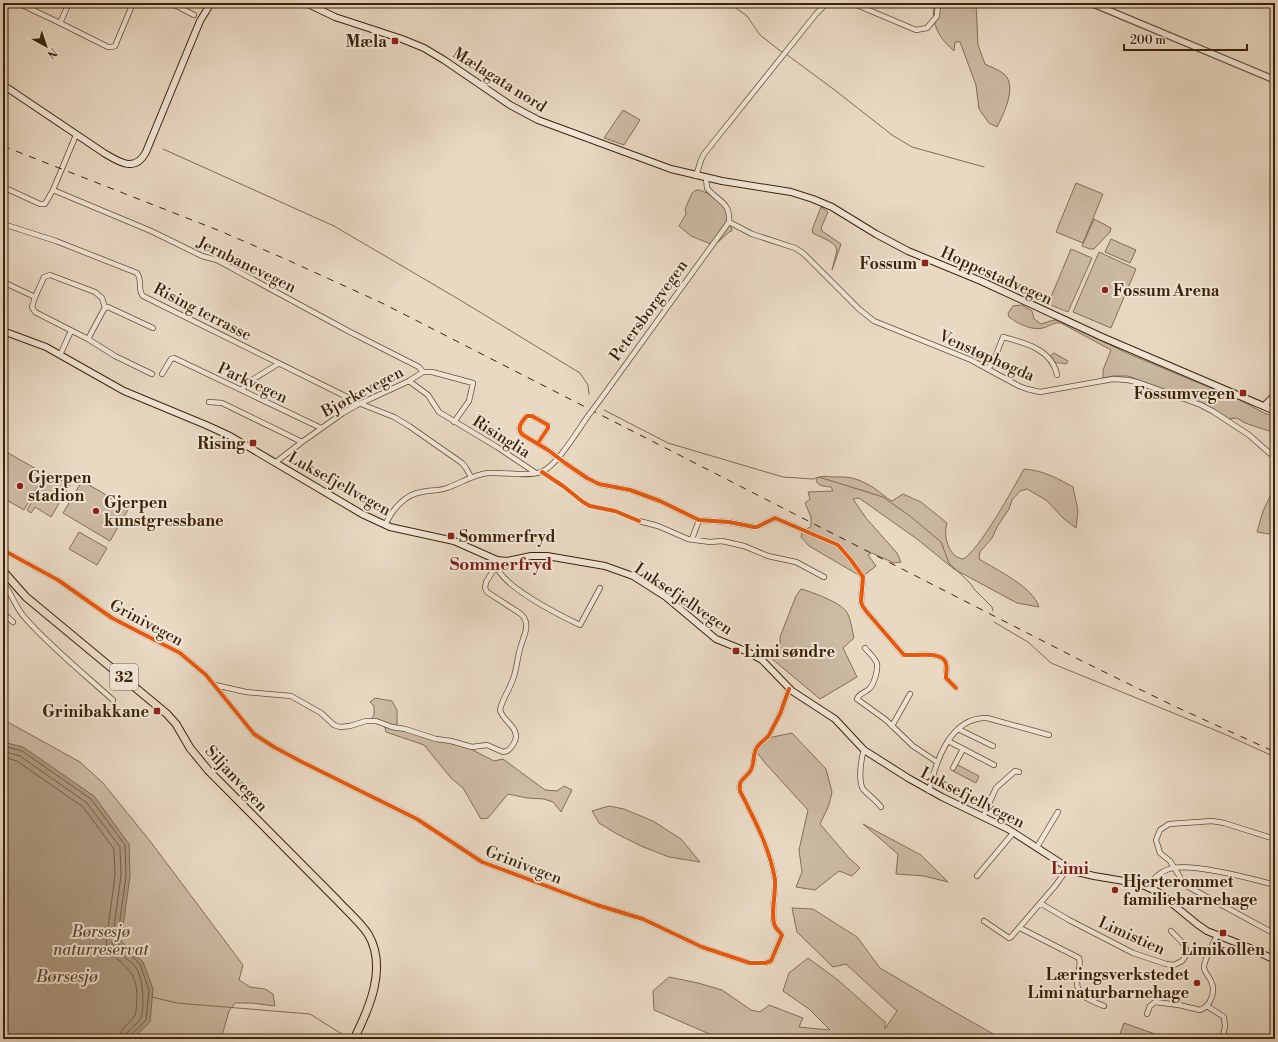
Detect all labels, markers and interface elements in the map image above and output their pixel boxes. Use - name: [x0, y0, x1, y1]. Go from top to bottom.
- north arrow: [26, 26, 66, 66]
- scale bar: [1124, 26, 1247, 52]
- place label: Mæla: [346, 32, 387, 52]
- text: 200 m: [1130, 33, 1166, 48]
- marker: Mæla: [390, 36, 400, 46]
- street label: Mælagata nord: [449, 43, 550, 117]
- text: N: [44, 45, 60, 61]
- street label: Jernbanevegen: [193, 232, 300, 298]
- street label: Hoppestadvegen: [938, 242, 1056, 310]
- place label: Fossum: [860, 254, 917, 274]
- street label: Petersborgvegen: [605, 256, 693, 365]
- marker: Fossum: [920, 258, 930, 268]
- street label: Rising terrasse: [150, 279, 255, 345]
- place label: Fossum Arena: [1113, 281, 1220, 301]
- marker: Fossum Arena: [1100, 285, 1110, 295]
- street label: Venstøphøgda: [935, 325, 1038, 386]
- street label: Parkvegen: [214, 358, 291, 408]
- street label: Bjørkevegen: [317, 362, 407, 422]
- place label: Fossumvegen: [1134, 384, 1235, 404]
- marker: Fossumvegen: [1238, 388, 1248, 398]
- street label: Risinglia: [469, 411, 535, 463]
- place label: Rising: [197, 434, 246, 454]
- marker: Rising: [248, 438, 258, 448]
- street label: Luksefjellvegen: [285, 447, 395, 521]
- place label: Gjerpen stadion: [28, 468, 91, 506]
- marker: Gjerpen stadion: [15, 481, 25, 491]
- place label: Gjerpen kunstgressbane: [104, 493, 224, 531]
- marker: Gjerpen kunstgressbane: [91, 506, 101, 516]
- place label: Sommerfryd: [459, 527, 556, 547]
- marker: Sommerfryd: [446, 531, 456, 541]
- district label: Sommerfryd: [450, 554, 553, 576]
- street label: Luksefjellvegen: [630, 559, 737, 639]
- street label: Grinivegen: [106, 595, 187, 651]
- place label: Limi søndre: [744, 642, 835, 662]
- marker: Limi søndre: [731, 646, 741, 656]
- road number: 32: [110, 664, 138, 690]
- place label: Grinibakkane: [42, 702, 149, 722]
- marker: Grinibakkane: [152, 706, 162, 716]
- street label: Siljanvegen: [200, 741, 272, 816]
- street label: Luksefjellvegen: [917, 763, 1029, 833]
- street label: Grinivegen: [482, 841, 565, 889]
- district label: Limi: [1051, 858, 1090, 880]
- place label: Hjerterommet familiebarnehage: [1123, 872, 1258, 910]
- marker: Hjerterommet familiebarnehage: [1110, 885, 1120, 895]
- street label: Limistien: [1095, 912, 1168, 960]
- park label: Børsesjø naturreservat: [53, 922, 149, 960]
- marker: Limikollen: [1218, 928, 1228, 938]
- place label: Limikollen: [1181, 940, 1265, 960]
- place label: Læringsverkstedet Limi naturbarnehage: [1028, 965, 1189, 1003]
- water label: Børsesjø: [35, 966, 99, 988]
- marker: Læringsverkstedet Limi naturbarnehage: [1192, 978, 1202, 988]

